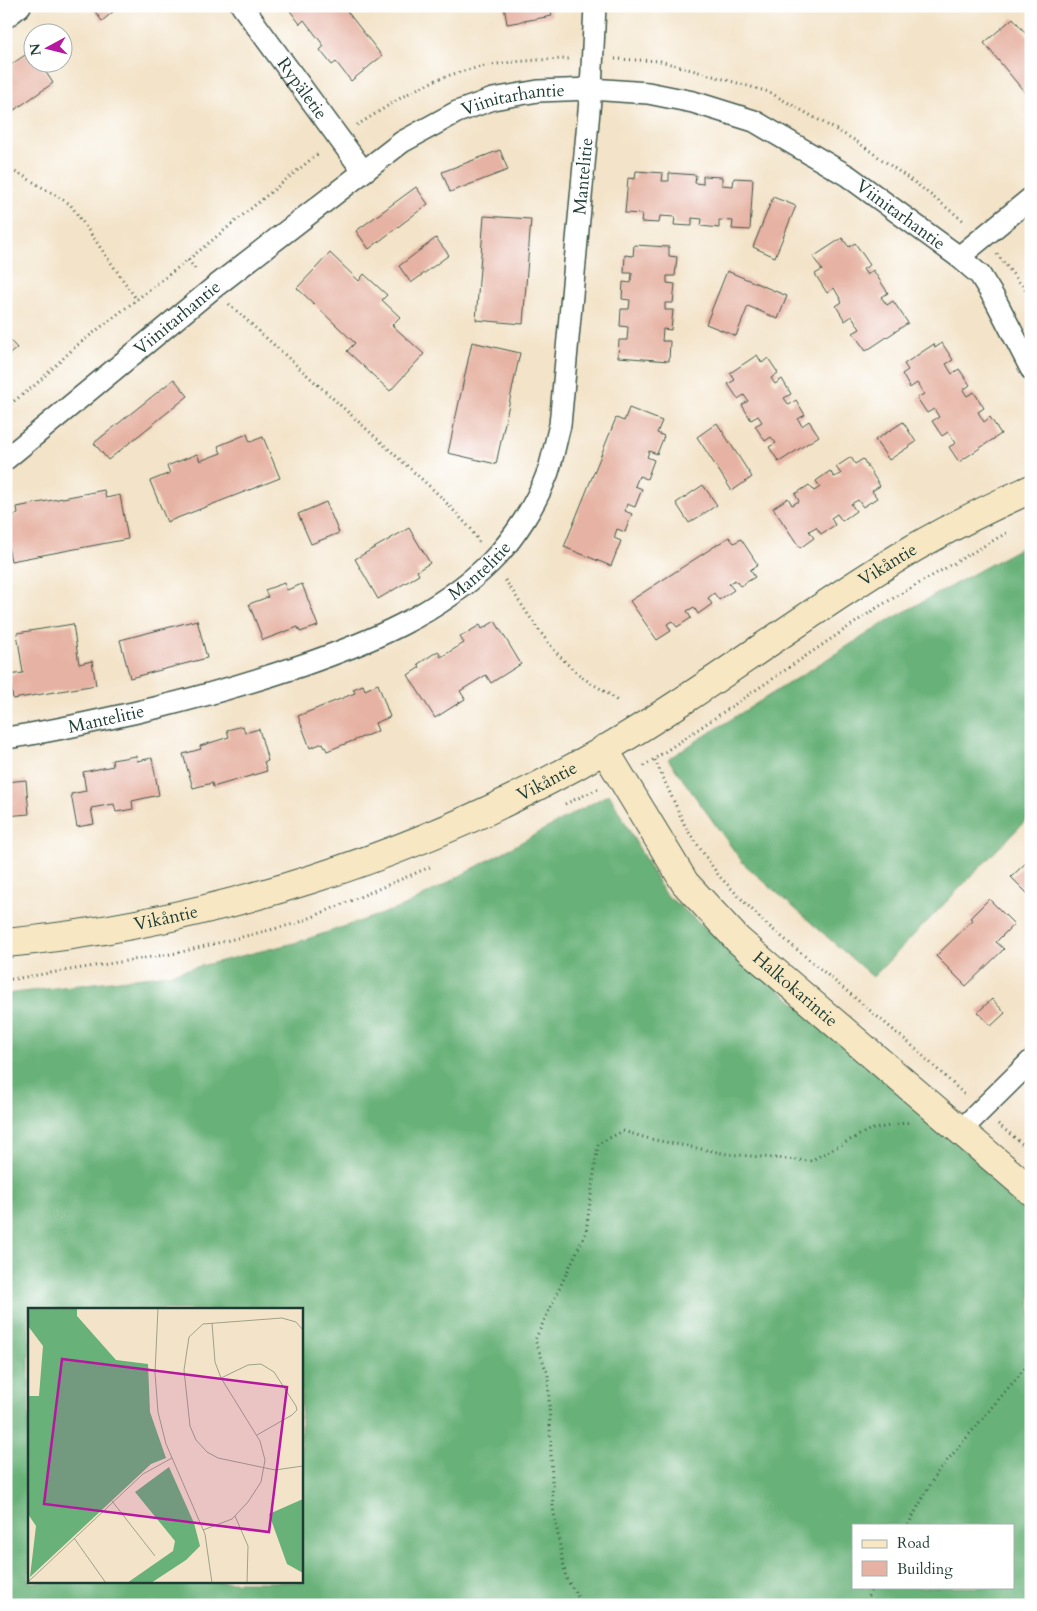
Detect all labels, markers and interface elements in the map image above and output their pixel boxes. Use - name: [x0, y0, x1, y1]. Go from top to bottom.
- north arrow: [22, 22, 72, 72]
- text: N: [25, 42, 46, 57]
- street label: Rypäletie: [271, 52, 333, 125]
- street label: Viinitarhantie: [458, 78, 565, 122]
- street label: Mantelitie: [567, 137, 599, 216]
- street label: Viinitarhantie: [850, 174, 950, 256]
- street label: Viinitarhantie: [129, 275, 226, 361]
- street label: Mantelitie: [443, 536, 517, 606]
- street label: Vikåntie: [854, 537, 922, 592]
- street label: Mantelitie: [66, 699, 147, 740]
- street label: Vikåntie: [513, 756, 582, 808]
- street label: Vikåntie: [132, 899, 201, 937]
- street label: Halkokarintie: [747, 946, 843, 1033]
- inset map: [28, 1308, 302, 1584]
- legend: [852, 1524, 1014, 1588]
- text: Road: [897, 1533, 930, 1553]
- text: Building: [897, 1559, 953, 1579]

